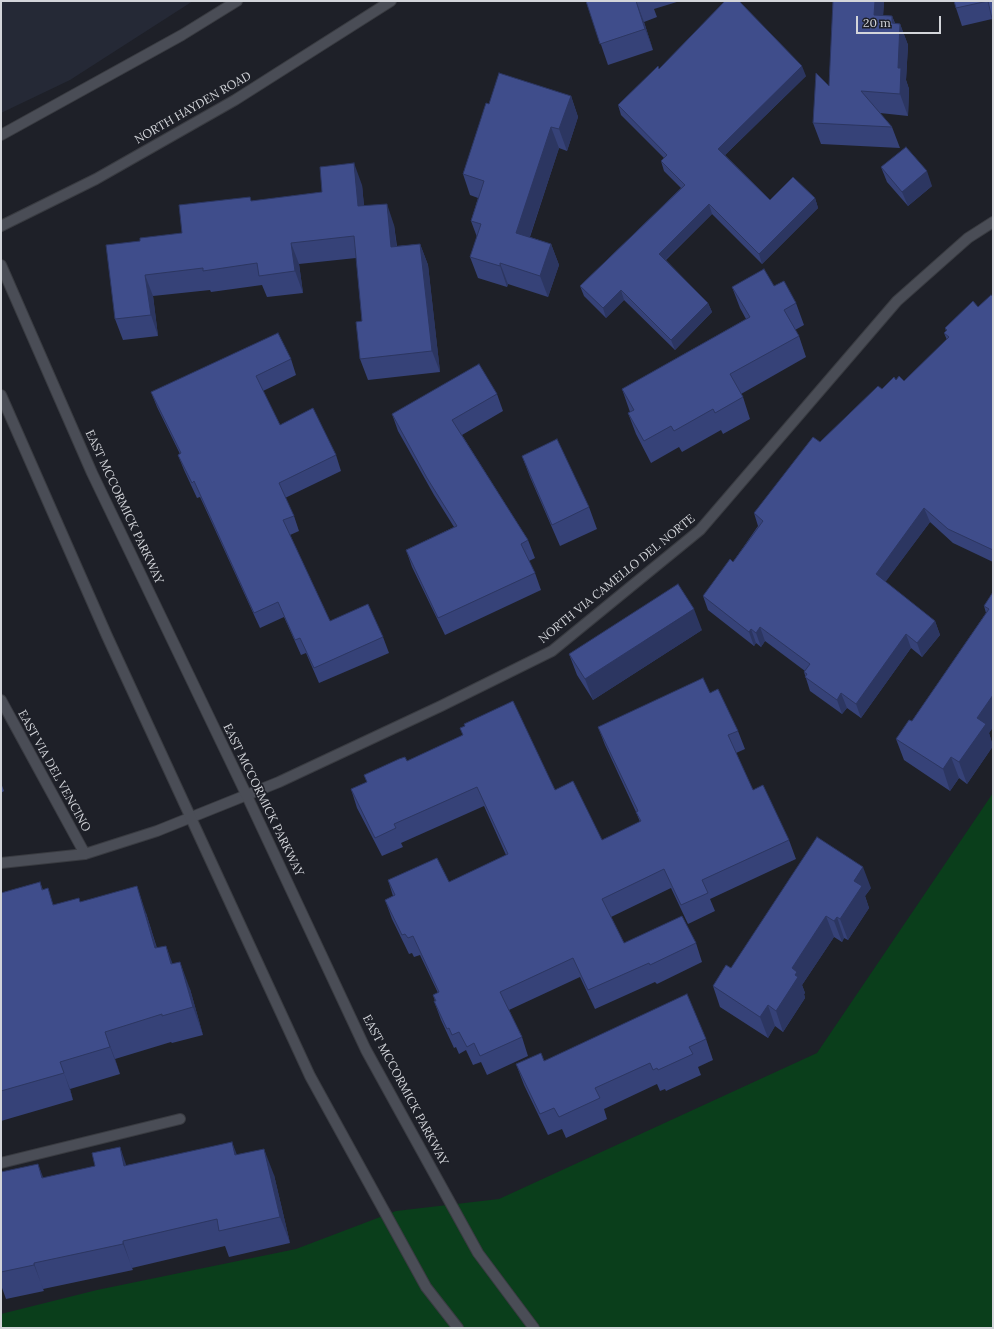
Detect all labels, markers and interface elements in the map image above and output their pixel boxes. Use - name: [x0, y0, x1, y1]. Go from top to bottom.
- scale bar: [858, 8, 943, 34]
- text: 20 m: [863, 15, 891, 30]
- street label: NORTH HAYDEN ROAD: [132, 69, 254, 147]
- street label: EAST MCCORMICK PARKWAY: [82, 428, 166, 586]
- street label: NORTH VIA CAMELLO DEL NORTE: [536, 511, 698, 647]
- street label: EAST VIA DEL VENCINO: [15, 708, 93, 834]
- street label: EAST MCCORMICK PARKWAY: [220, 721, 306, 879]
- street label: EAST MCCORMICK PARKWAY: [359, 1012, 451, 1168]

